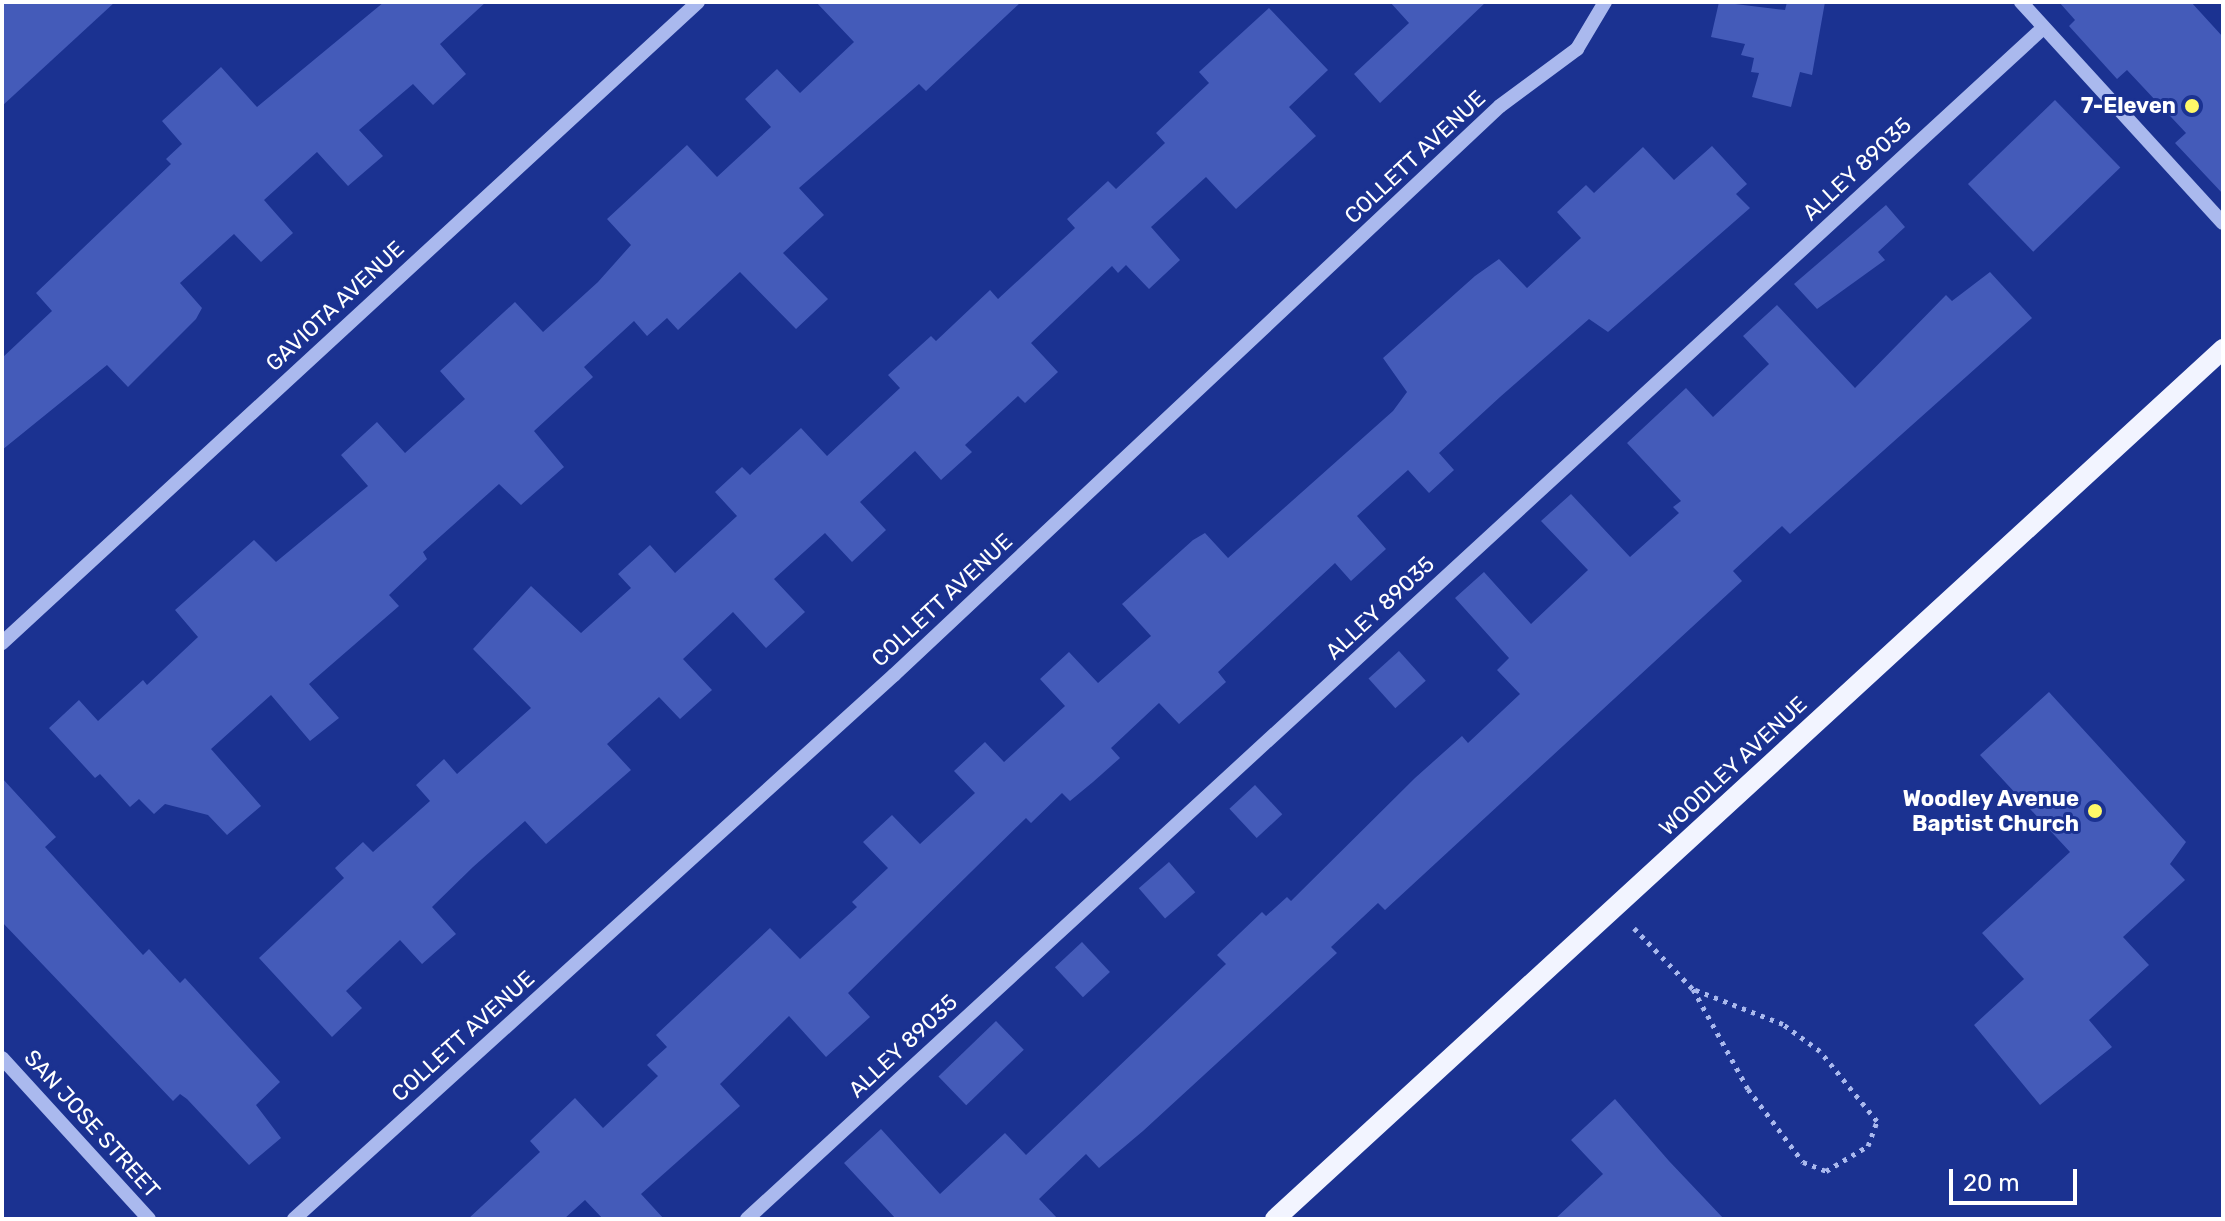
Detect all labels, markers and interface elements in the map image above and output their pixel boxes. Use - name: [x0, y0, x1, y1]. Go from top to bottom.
- street label: COLLETT AVENUE: [1339, 85, 1491, 229]
- place label: 7-Eleven: [2081, 93, 2176, 119]
- marker: 7-Eleven: [2183, 97, 2201, 115]
- street label: ALLEY 89035: [1797, 112, 1917, 226]
- street label: GAVIOTA AVENUE: [260, 235, 410, 377]
- street label: COLLETT AVENUE: [866, 528, 1018, 672]
- street label: ALLEY 89035: [1320, 551, 1440, 665]
- street label: WOODLEY AVENUE: [1653, 690, 1813, 842]
- place label: Woodley Avenue Baptist Church: [1902, 785, 2079, 836]
- marker: Woodley Avenue Baptist Church: [2086, 802, 2104, 820]
- street label: COLLETT AVENUE: [386, 965, 540, 1107]
- street label: ALLEY 89035: [843, 989, 963, 1103]
- street label: SAN JOSE STREET: [19, 1044, 165, 1204]
- scale bar: [1953, 1153, 2081, 1203]
- text: 20 m: [1963, 1169, 2020, 1197]

